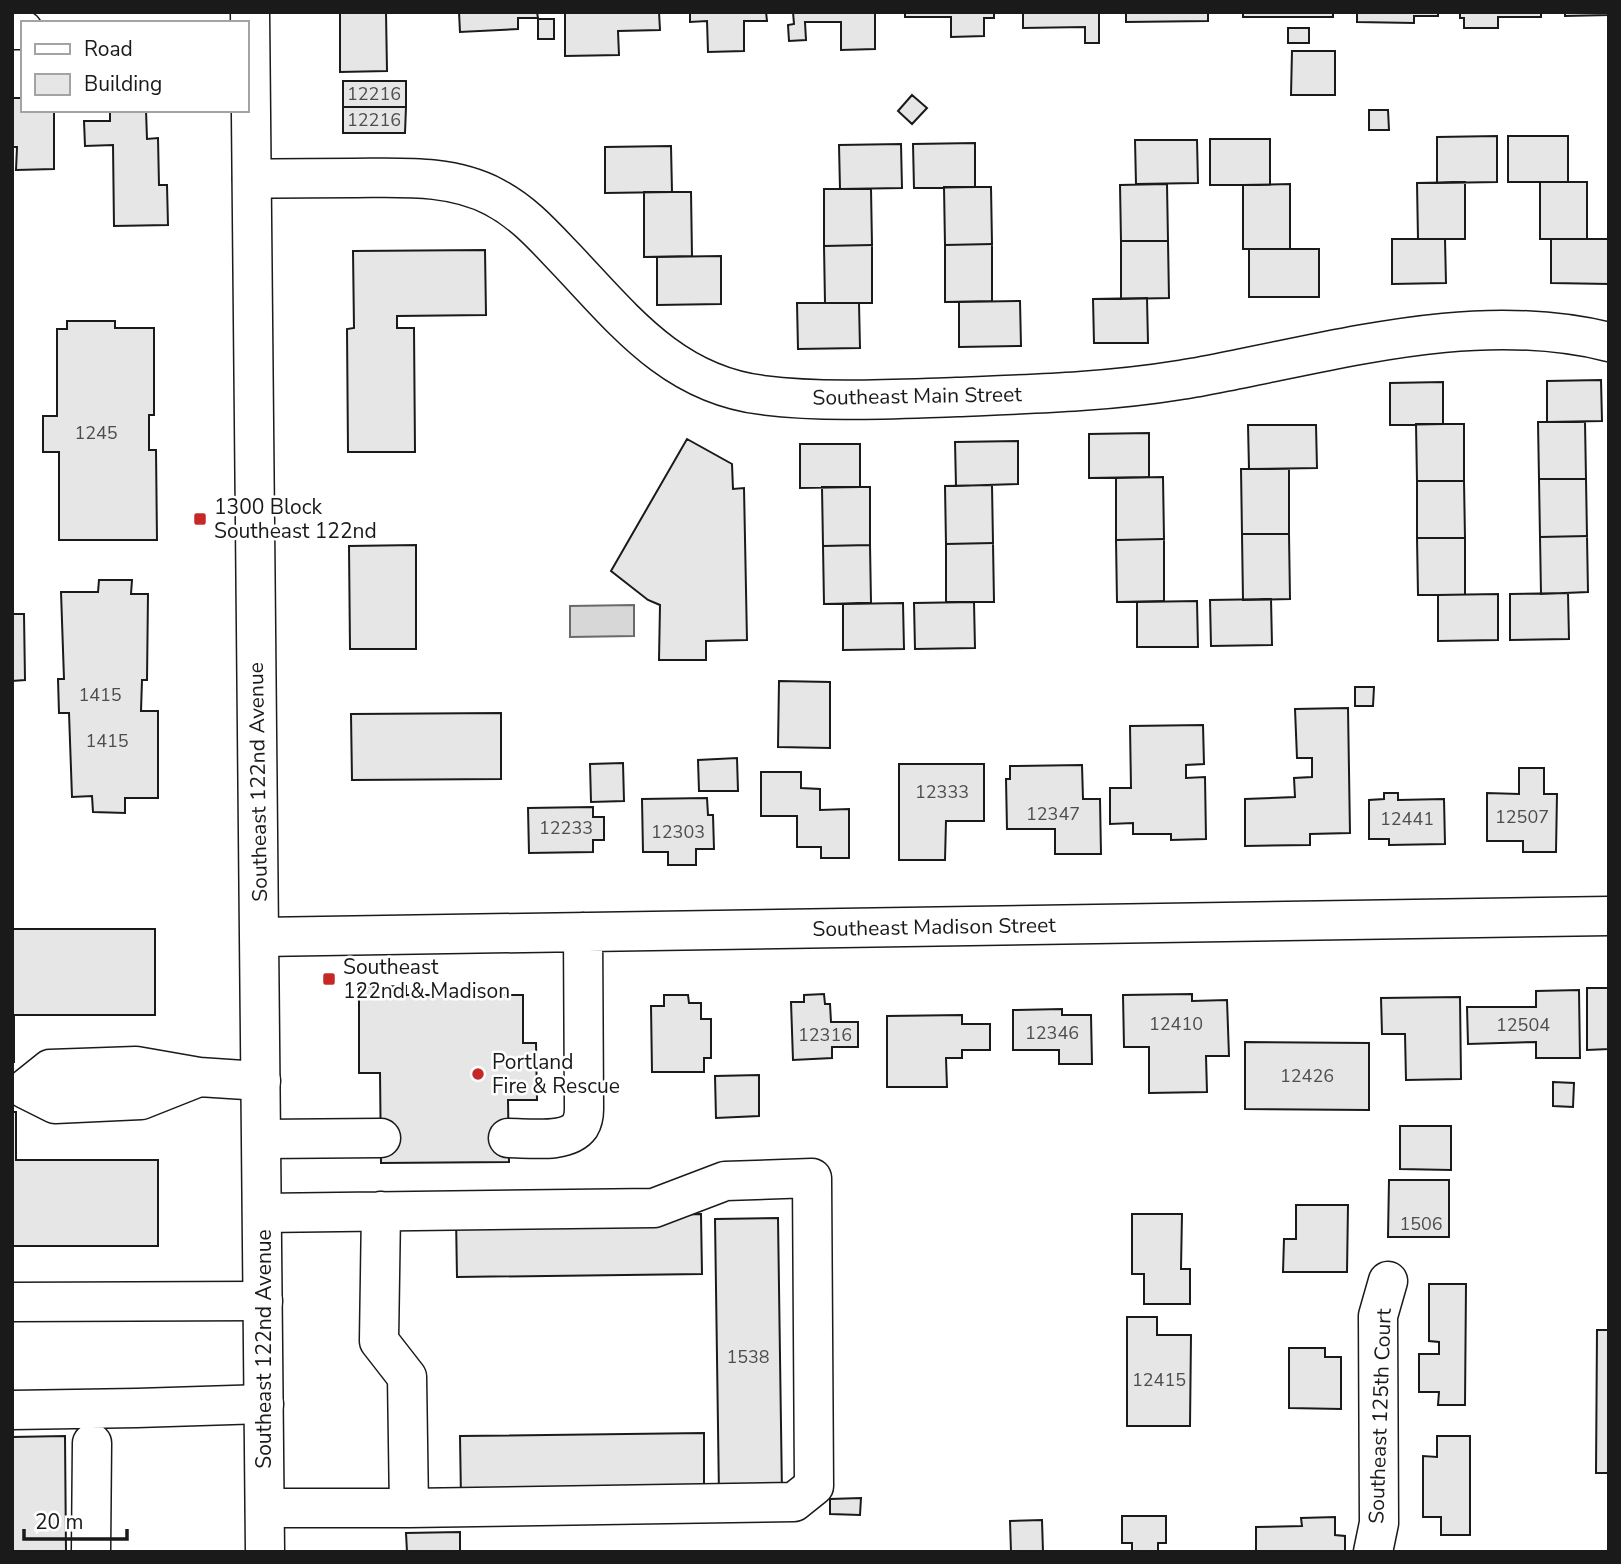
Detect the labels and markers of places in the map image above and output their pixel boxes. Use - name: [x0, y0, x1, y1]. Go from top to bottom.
- place label: 1300 Block Southeast 122nd: [214, 493, 377, 545]
- marker: 1300 Block Southeast 122nd: [192, 511, 208, 527]
- place label: Southeast 122nd & Madison: [343, 953, 510, 1005]
- marker: Southeast 122nd & Madison: [321, 971, 337, 987]
- place label: Portland Fire & Rescue: [492, 1048, 620, 1100]
- marker: Portland Fire & Rescue: [470, 1066, 486, 1082]

